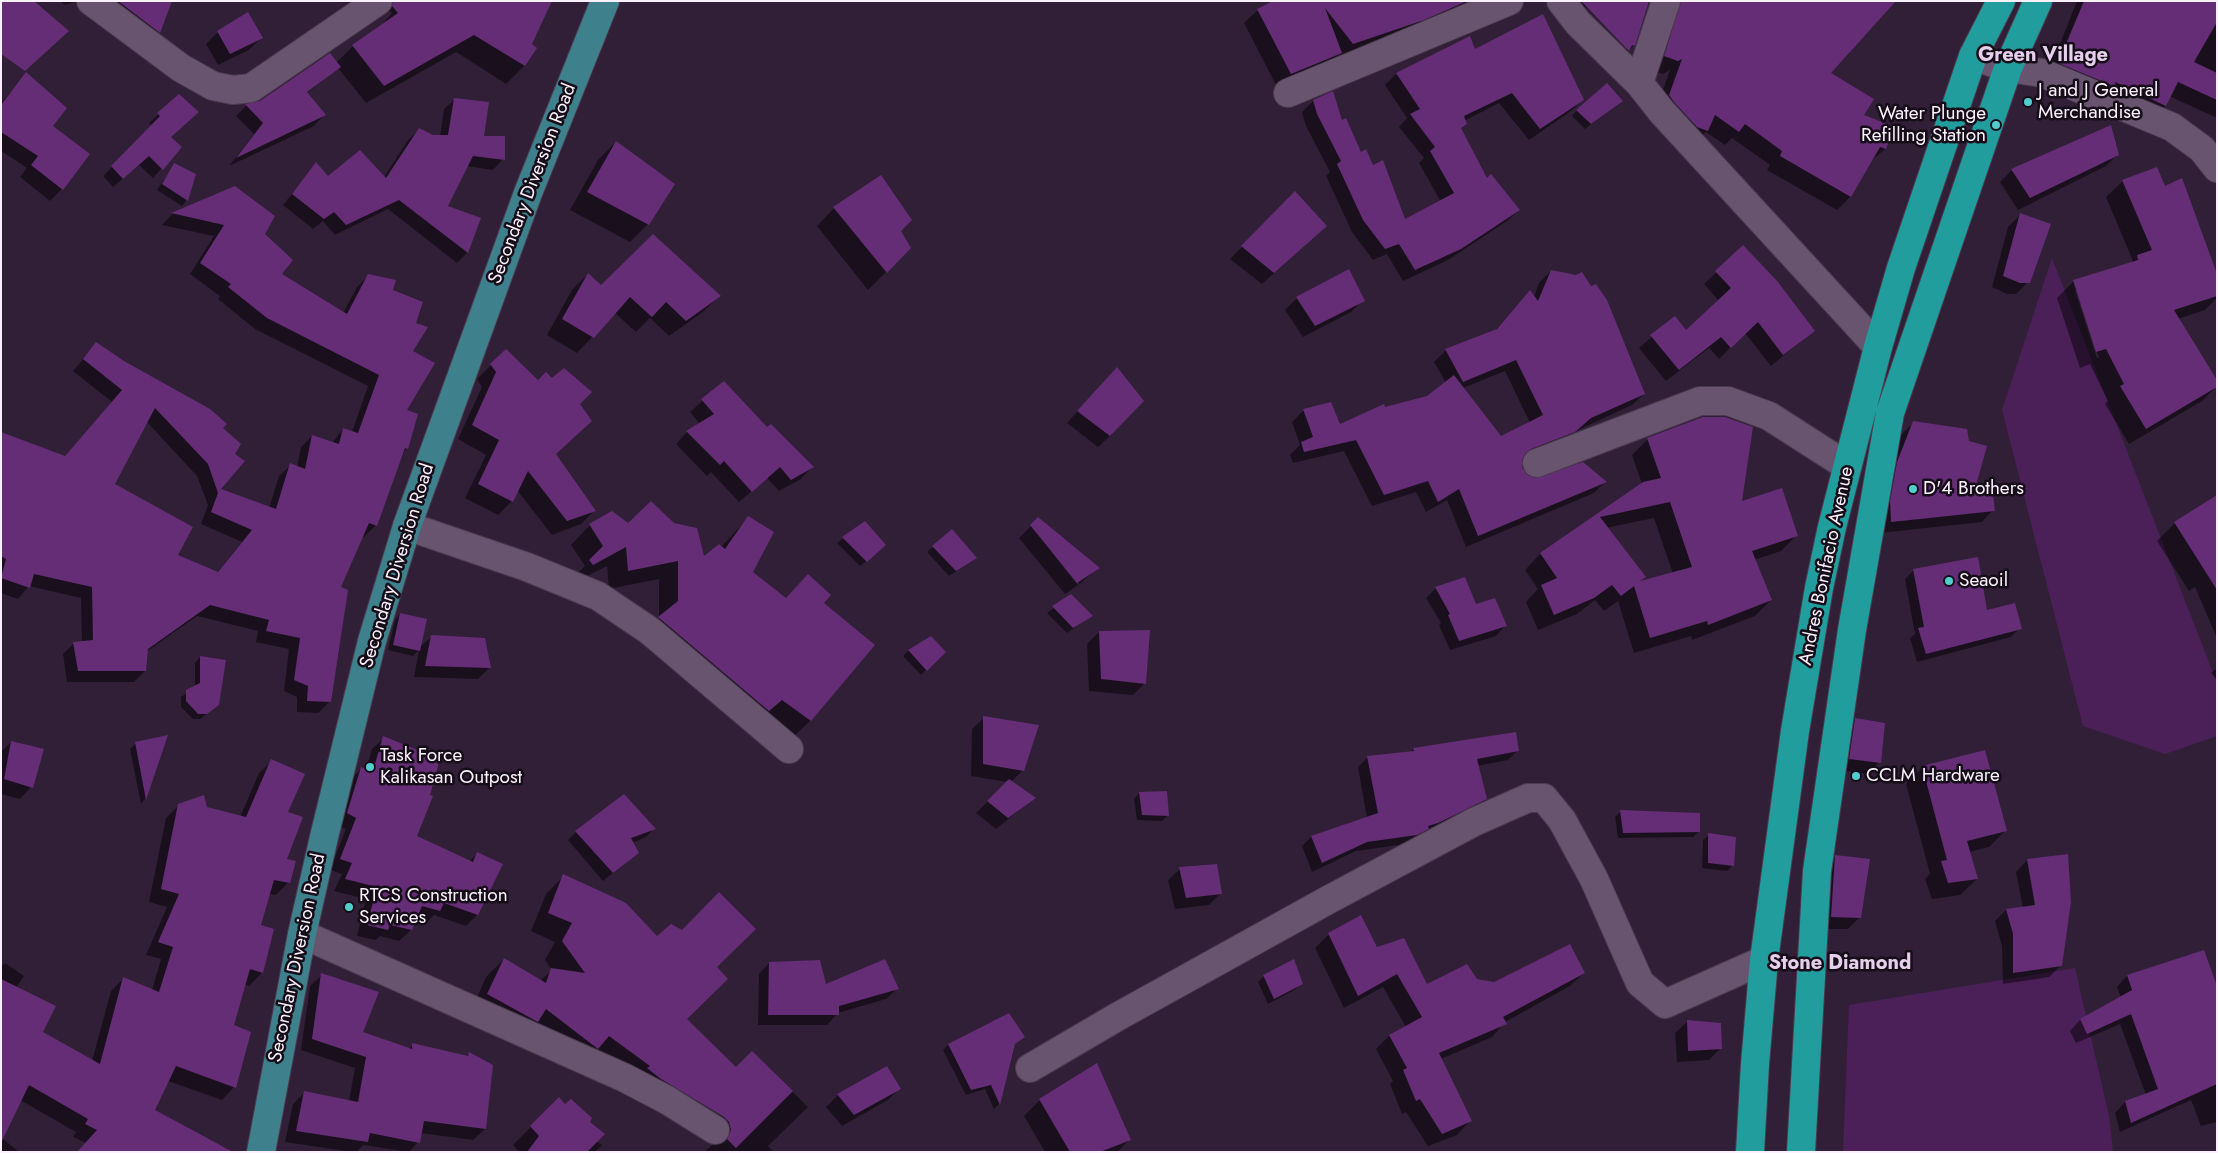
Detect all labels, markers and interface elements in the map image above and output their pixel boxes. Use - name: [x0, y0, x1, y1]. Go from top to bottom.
- district label: Green Village: [1978, 44, 2108, 68]
- place label: J and J General Merchandise: [2038, 80, 2158, 124]
- street label: Secondary Diversion Road: [484, 81, 582, 287]
- marker: J and J General Merchandise: [2022, 96, 2034, 108]
- place label: Water Plunge Refilling Station: [1861, 103, 1986, 147]
- marker: Water Plunge Refilling Station: [1990, 119, 2002, 131]
- street label: Secondary Diversion Road: [356, 461, 440, 671]
- street label: Andres Bonifacio Avenue: [1795, 465, 1859, 667]
- place label: D'4 Brothers: [1923, 478, 2024, 500]
- marker: D'4 Brothers: [1907, 483, 1919, 495]
- place label: Seaoil: [1959, 570, 2008, 592]
- marker: Seaoil: [1943, 575, 1955, 587]
- place label: Task Force Kalikasan Outpost: [380, 745, 522, 789]
- marker: Task Force Kalikasan Outpost: [364, 761, 376, 773]
- place label: CCLM Hardware: [1866, 765, 2000, 787]
- marker: CCLM Hardware: [1850, 770, 1862, 782]
- street label: Secondary Diversion Road: [265, 852, 331, 1064]
- place label: RTCS Construction Services: [359, 885, 508, 929]
- marker: RTCS Construction Services: [343, 901, 355, 913]
- district label: Stone Diamond: [1769, 952, 1911, 976]

